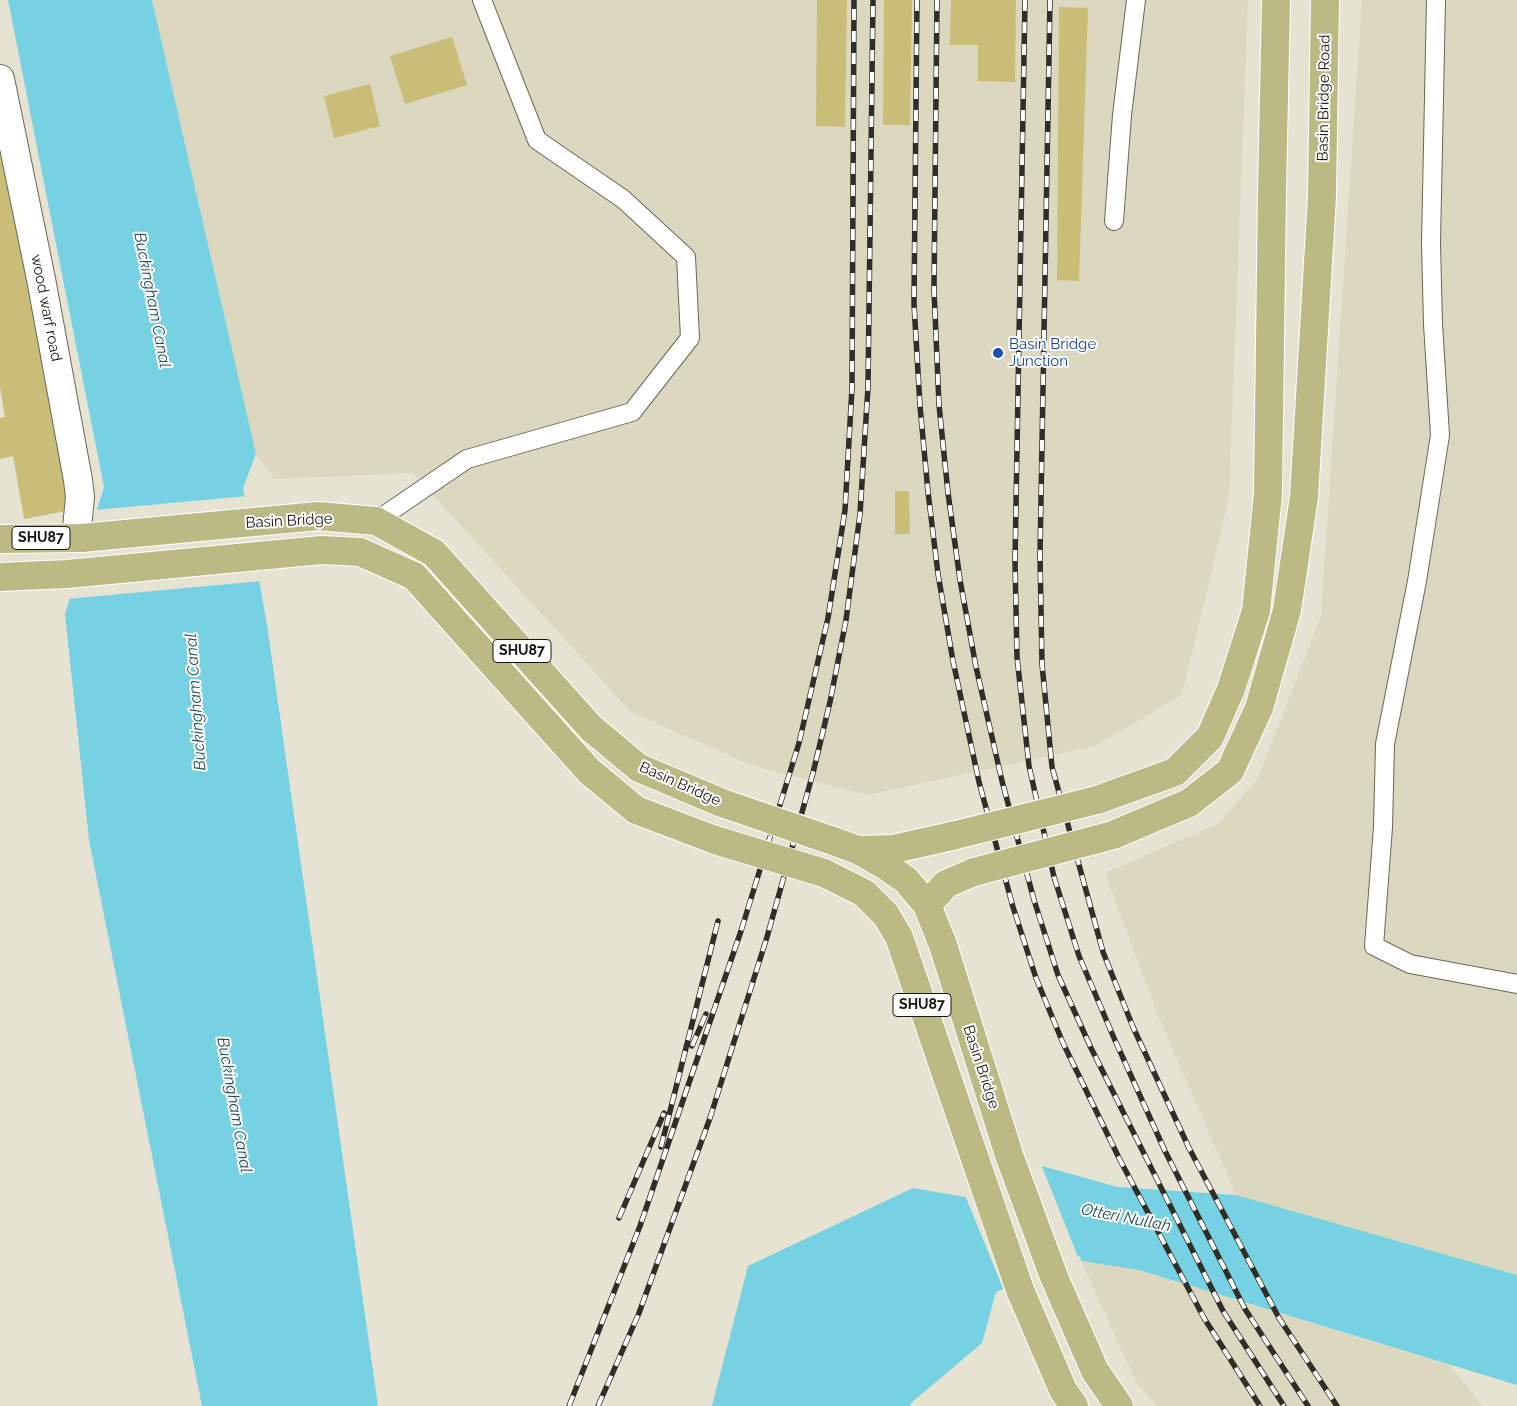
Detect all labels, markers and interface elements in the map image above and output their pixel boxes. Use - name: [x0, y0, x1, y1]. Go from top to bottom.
- street label: Basin Bridge Road: [1314, 34, 1334, 162]
- water label: Buckingham Canal: [129, 231, 175, 369]
- street label: wood warf road: [27, 253, 65, 363]
- place label: Basin Bridge Junction: [1009, 335, 1096, 370]
- marker: Basin Bridge Junction: [991, 346, 1005, 360]
- street label: Basin Bridge: [245, 510, 333, 532]
- road number: SHU87: [12, 526, 70, 550]
- water label: Buckingham Canal: [182, 633, 210, 771]
- road number: SHU87: [493, 640, 551, 662]
- street label: Basin Bridge: [637, 758, 723, 810]
- road number: SHU87: [893, 994, 951, 1016]
- street label: Basin Bridge: [959, 1023, 1003, 1111]
- water label: Buckingham Canal: [213, 1036, 255, 1174]
- water label: Otteri Nullah: [1080, 1200, 1172, 1236]

